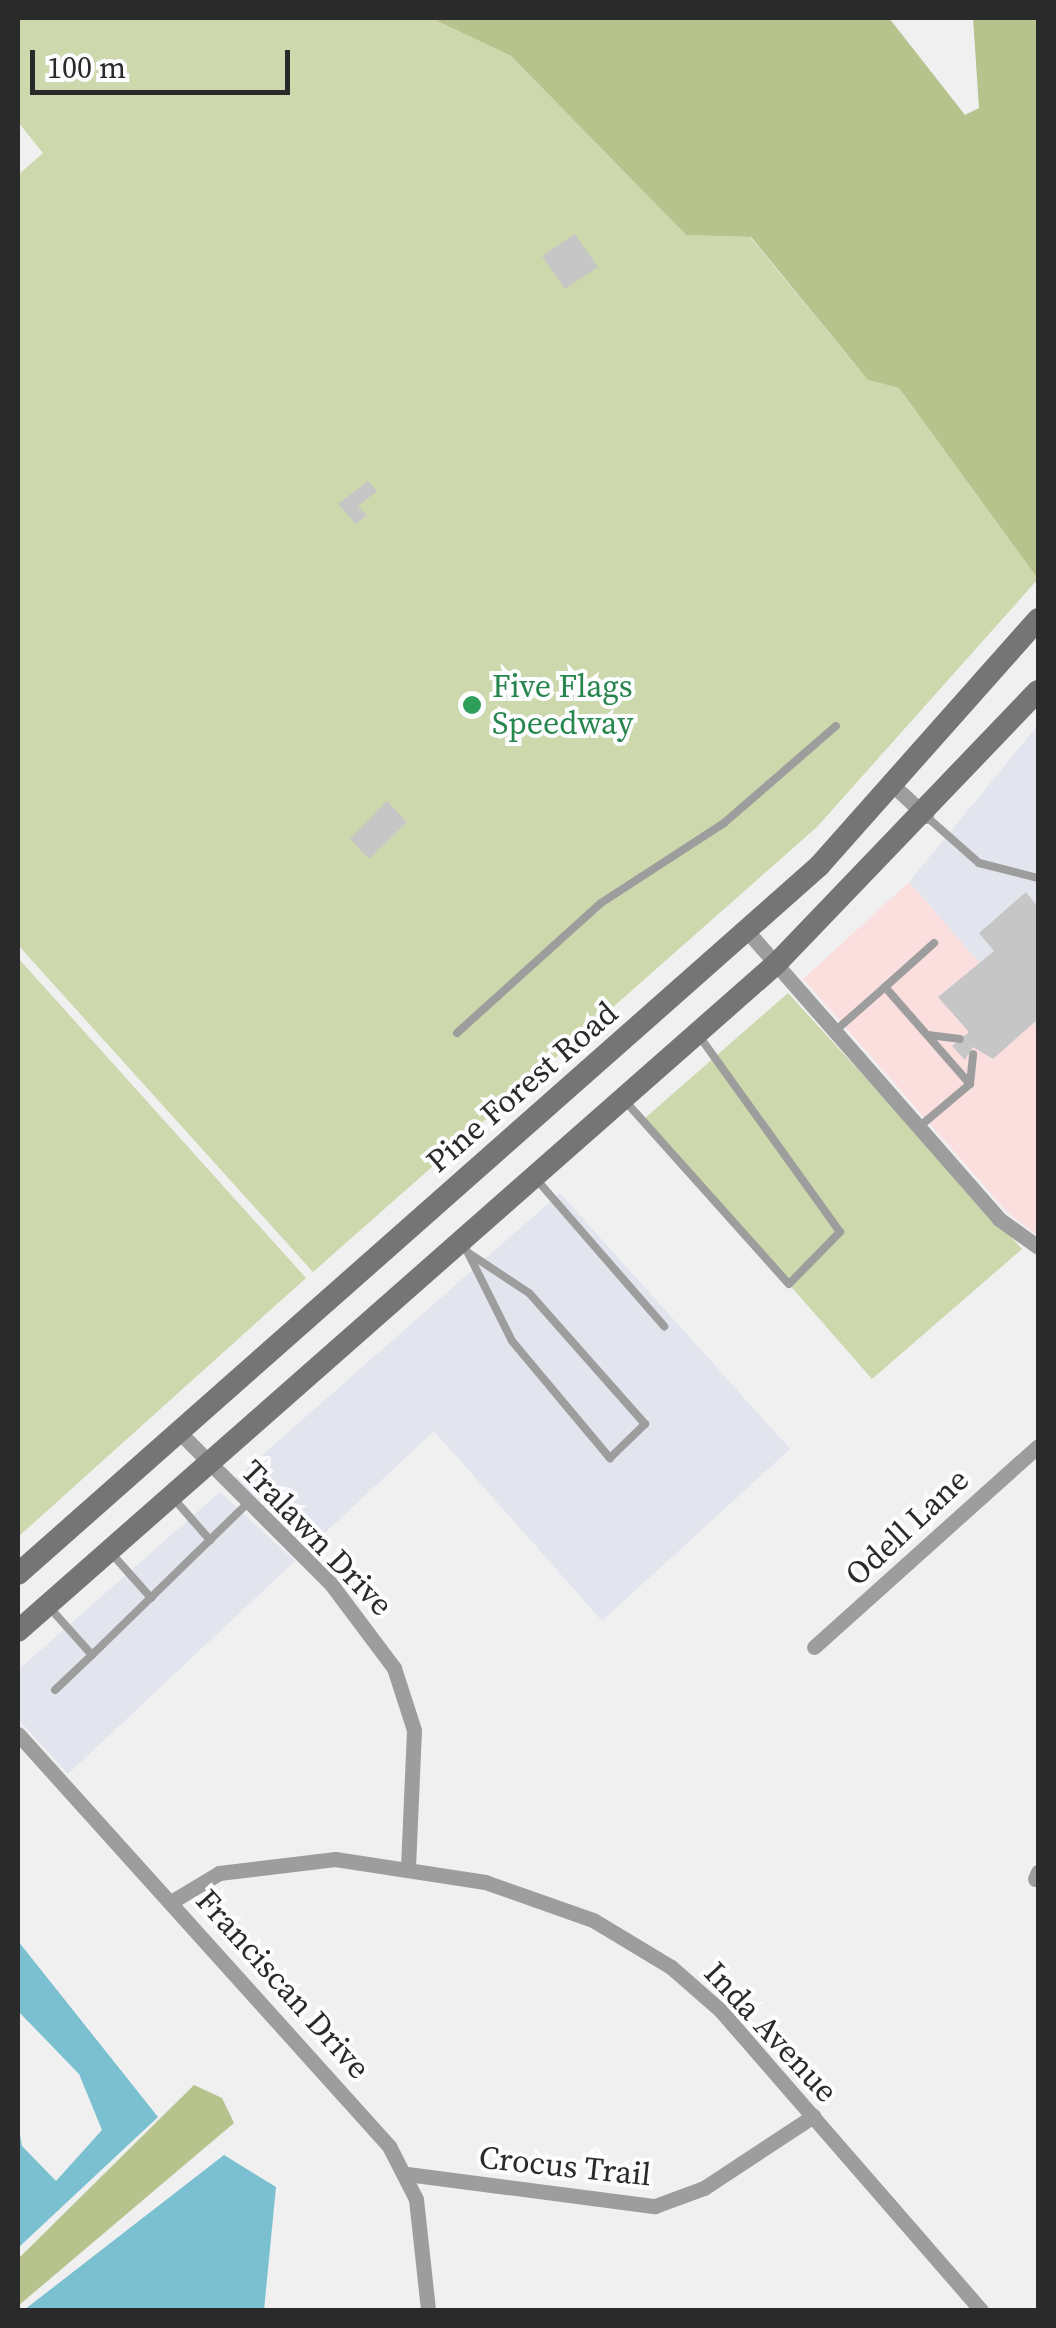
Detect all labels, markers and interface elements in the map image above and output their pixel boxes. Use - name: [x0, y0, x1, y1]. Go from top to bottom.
- scale bar: [35, 30, 295, 92]
- text: 100 m: [47, 47, 126, 88]
- place label: Five Flags Speedway: [492, 668, 633, 743]
- marker: Five Flags Speedway: [461, 694, 483, 716]
- street label: Pine Forest Road: [419, 994, 625, 1180]
- street label: Tralawn Drive: [233, 1452, 401, 1624]
- street label: Odell Lane: [838, 1460, 976, 1594]
- street label: Franciscan Drive: [188, 1881, 378, 2087]
- street label: Inda Avenue: [696, 1954, 846, 2110]
- street label: Crocus Trail: [477, 2138, 653, 2194]

